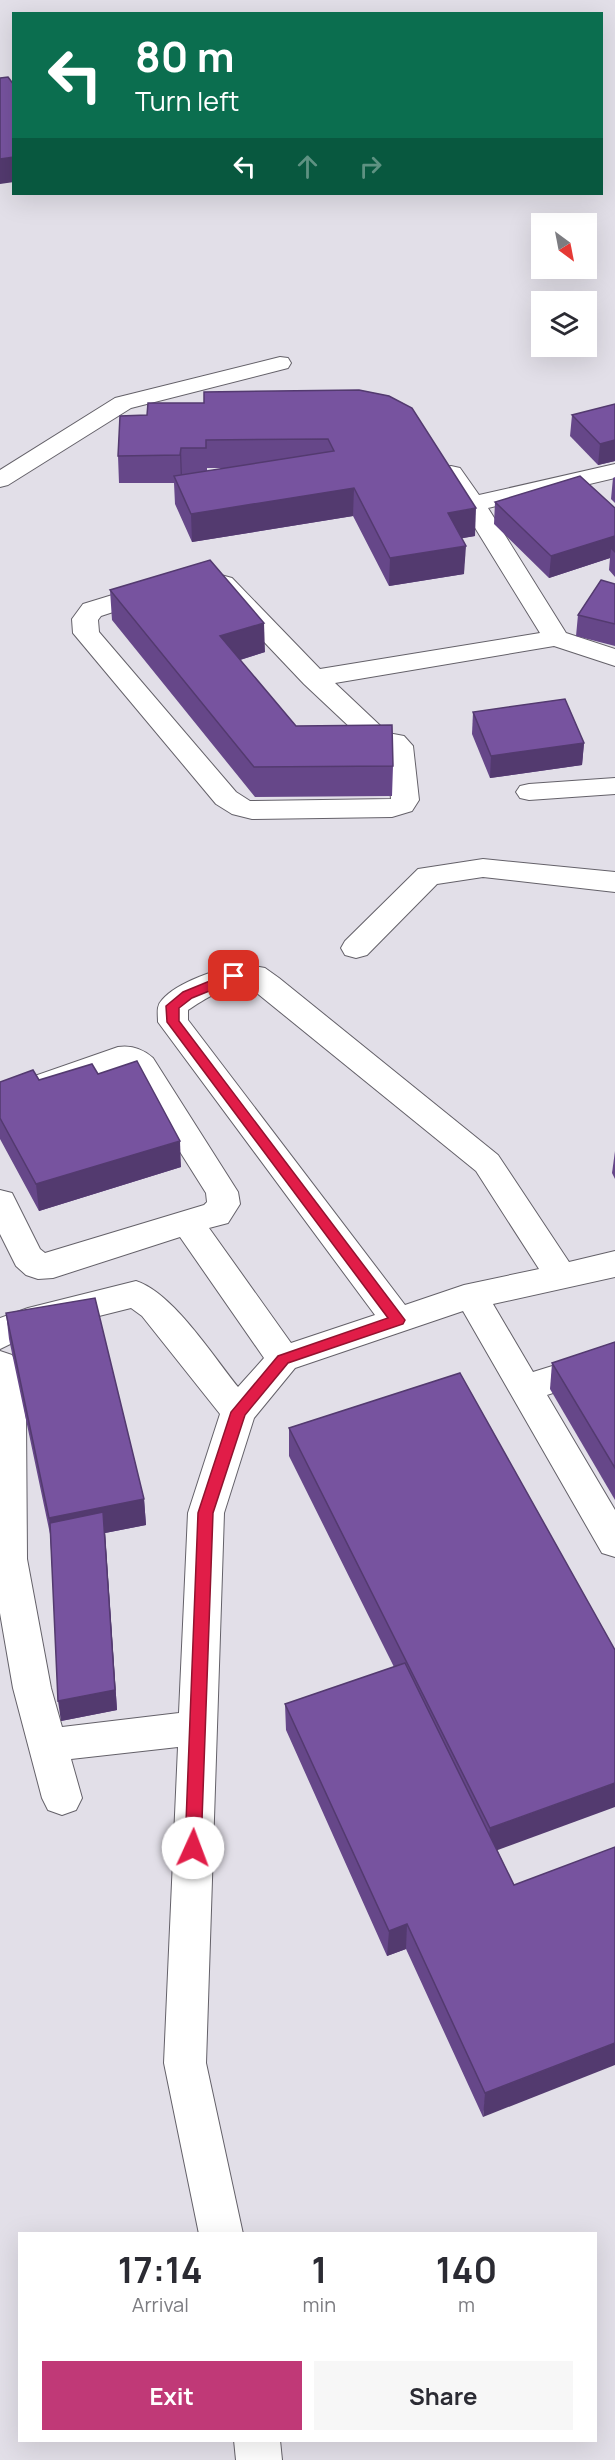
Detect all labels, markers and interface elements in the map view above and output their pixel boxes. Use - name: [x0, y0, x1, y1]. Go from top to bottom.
- text: 80 m: [135, 27, 235, 85]
- icon: left: [36, 36, 114, 114]
- text: Turn left: [135, 82, 239, 119]
- icon: left: [228, 150, 261, 183]
- icon: ahead: [291, 150, 324, 183]
- icon: right: [354, 150, 387, 183]
- north arrow: [531, 213, 597, 279]
- map controls: [531, 213, 597, 357]
- button: layers: [531, 291, 597, 357]
- pin: [208, 950, 259, 1001]
- icon: arrive: [217, 959, 250, 992]
- position arrow: [161, 1816, 225, 1880]
- text: 17:14: [118, 2245, 203, 2294]
- text: 1: [311, 2245, 327, 2294]
- text: 140: [436, 2245, 497, 2294]
- text: Arrival: [132, 2291, 189, 2318]
- text: min: [303, 2291, 336, 2318]
- text: m: [458, 2291, 475, 2318]
- button: Exit: [42, 2361, 302, 2430]
- button: Share: [314, 2361, 573, 2430]

